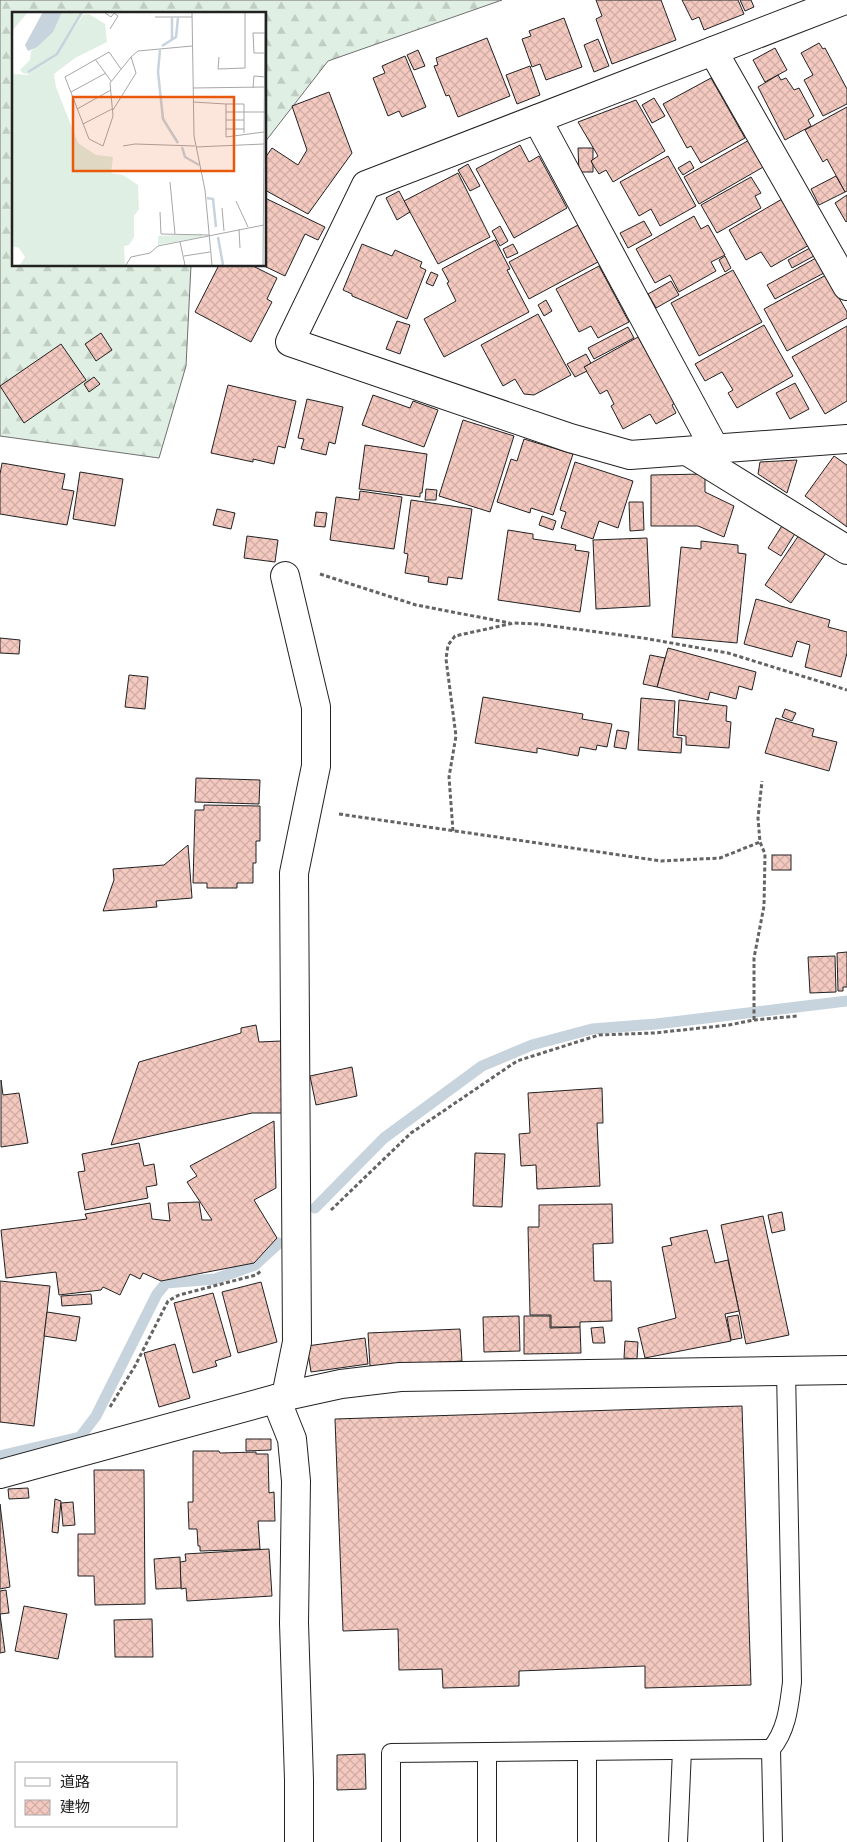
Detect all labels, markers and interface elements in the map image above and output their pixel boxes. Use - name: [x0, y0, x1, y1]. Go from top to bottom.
- inset map: [12, 12, 266, 266]
- legend: [15, 1762, 178, 1827]
- text: 道路: [60, 1772, 90, 1791]
- text: 建物: [60, 1797, 90, 1816]

